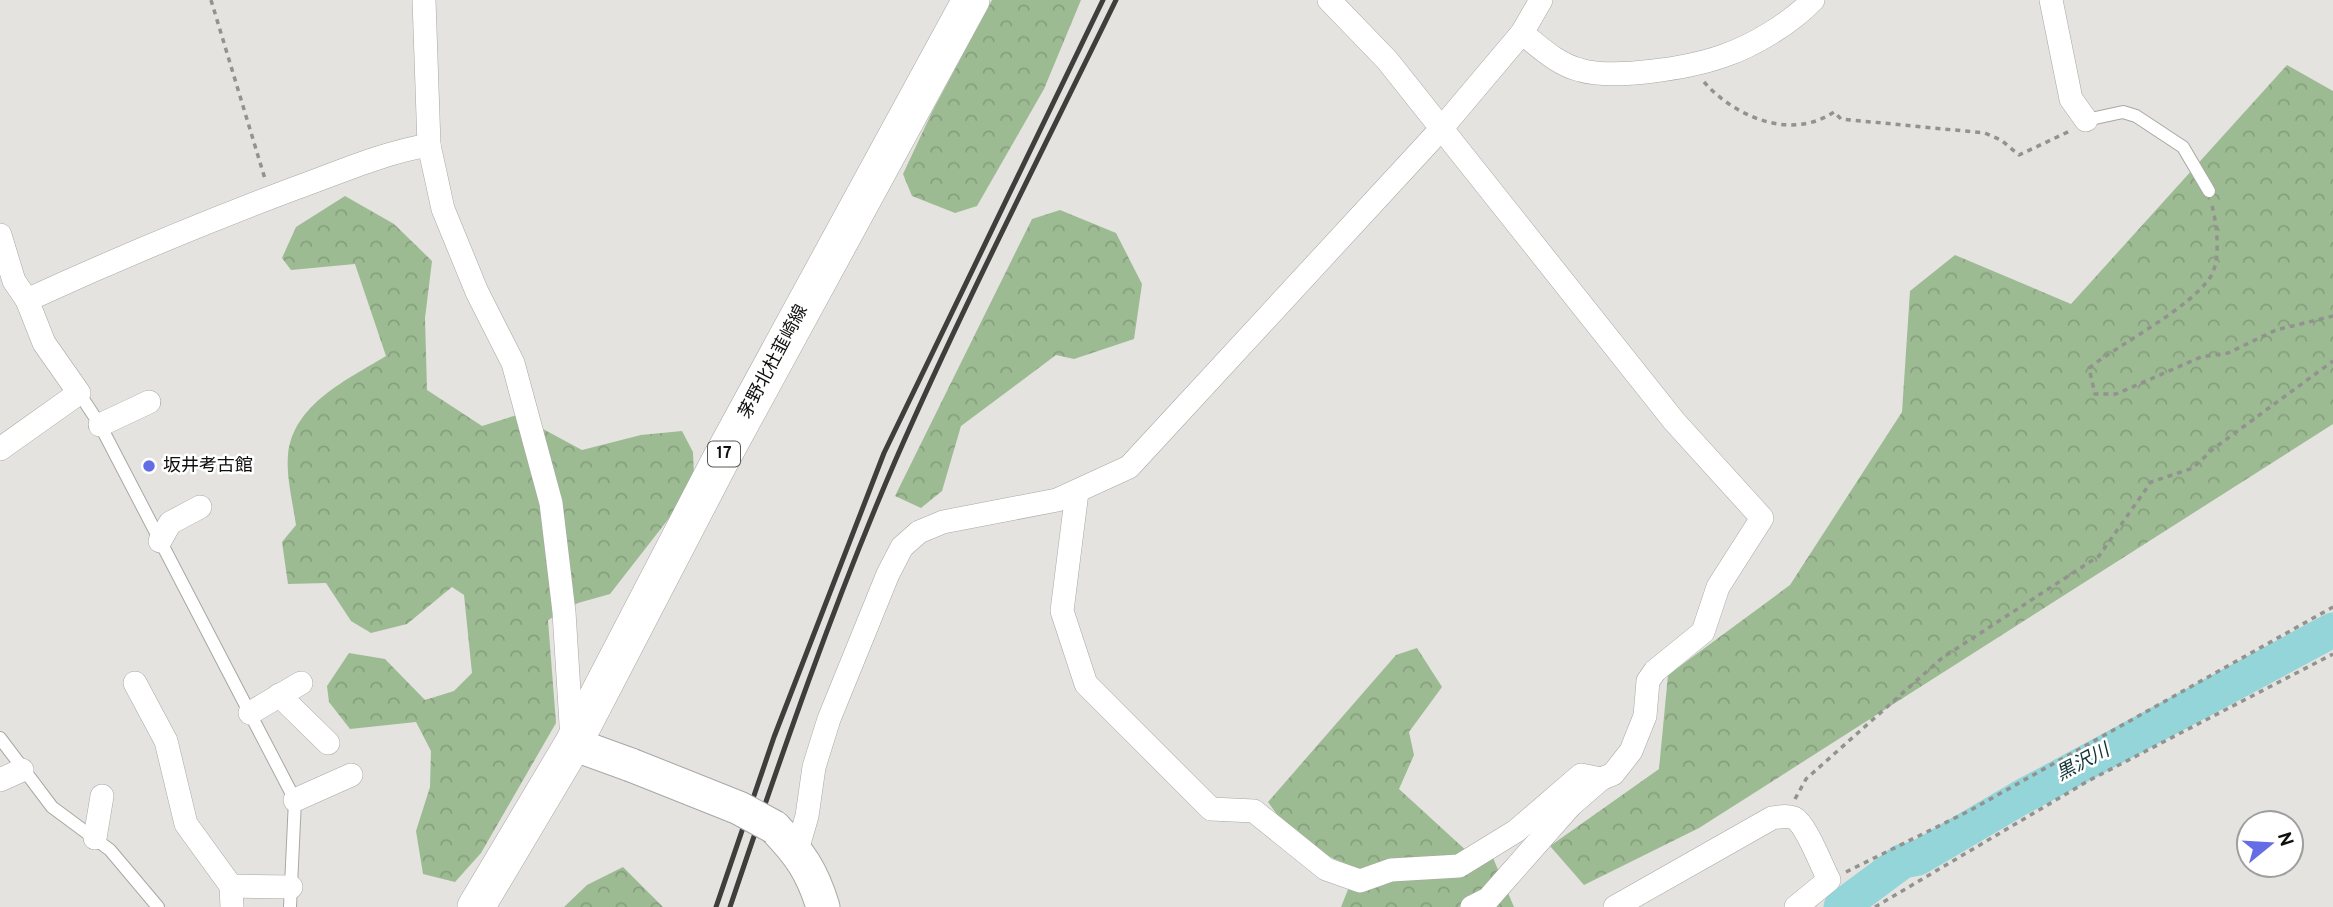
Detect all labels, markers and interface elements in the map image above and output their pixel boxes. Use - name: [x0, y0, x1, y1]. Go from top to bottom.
- street label: 茅野北杜韮崎線: [734, 301, 814, 423]
- road number: 17: [708, 442, 740, 467]
- place label: 坂井考古館: [163, 455, 253, 478]
- marker: 坂井考古館: [141, 458, 157, 474]
- water label: 黒沢川: [2052, 738, 2116, 787]
- north arrow: [2235, 809, 2305, 879]
- text: N: [2271, 829, 2298, 850]

